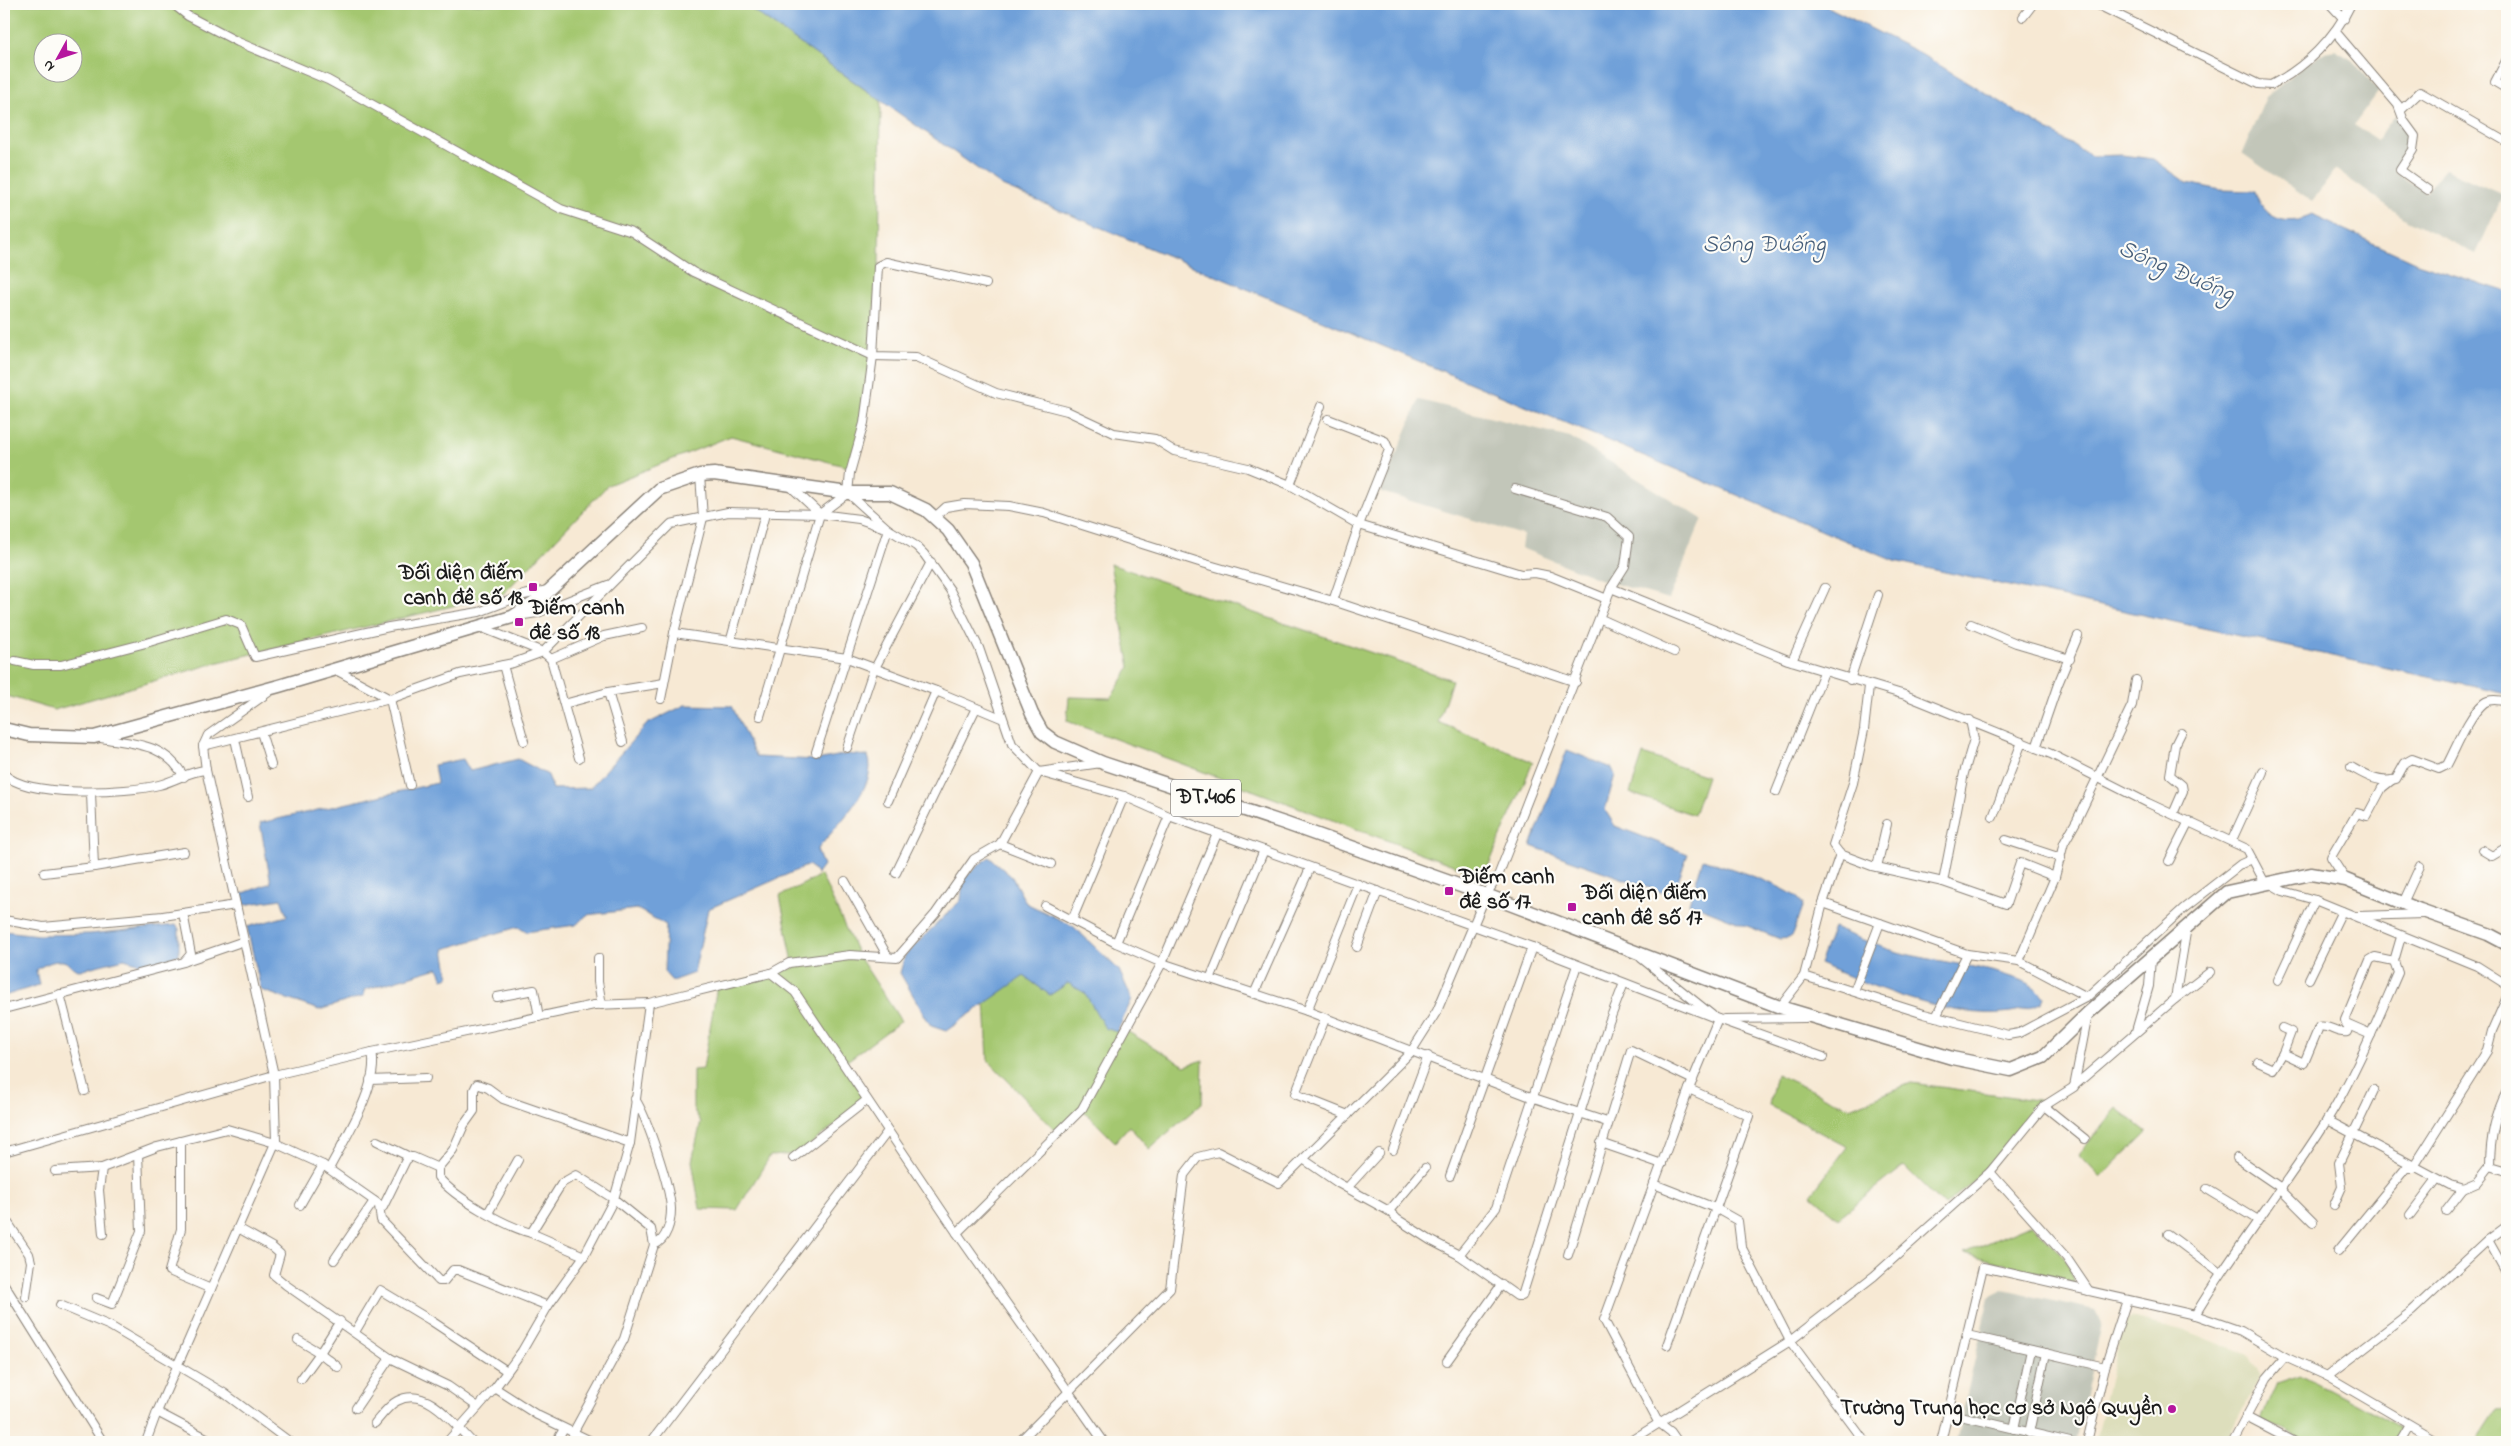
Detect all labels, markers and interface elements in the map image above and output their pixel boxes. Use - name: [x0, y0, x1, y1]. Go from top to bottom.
- north arrow: [32, 32, 82, 82]
- text: N: [38, 55, 60, 76]
- water label: Sông Đuống: [1703, 228, 1827, 263]
- water label: Sông Đuống: [2113, 232, 2241, 313]
- place label: Đối diện điếm canh đê số 18: [398, 558, 524, 615]
- marker: Đối diện điếm canh đê số 18: [527, 581, 539, 593]
- place label: Điếm canh đê số 18: [528, 593, 624, 650]
- marker: Điếm canh đê số 18: [513, 616, 525, 628]
- road number: ĐT.406: [1171, 780, 1241, 816]
- place label: Điếm canh đê số 17: [1458, 862, 1554, 919]
- place label: Đối diện điếm canh đê số 17: [1581, 878, 1706, 935]
- marker: Điếm canh đê số 17: [1443, 885, 1455, 897]
- marker: Đối diện điếm canh đê số 17: [1566, 901, 1578, 913]
- place label: Trường Trung học cơ sở Ngô Quyền: [1840, 1393, 2162, 1426]
- marker: Trường Trung học cơ sở Ngô Quyền: [2166, 1403, 2178, 1415]

